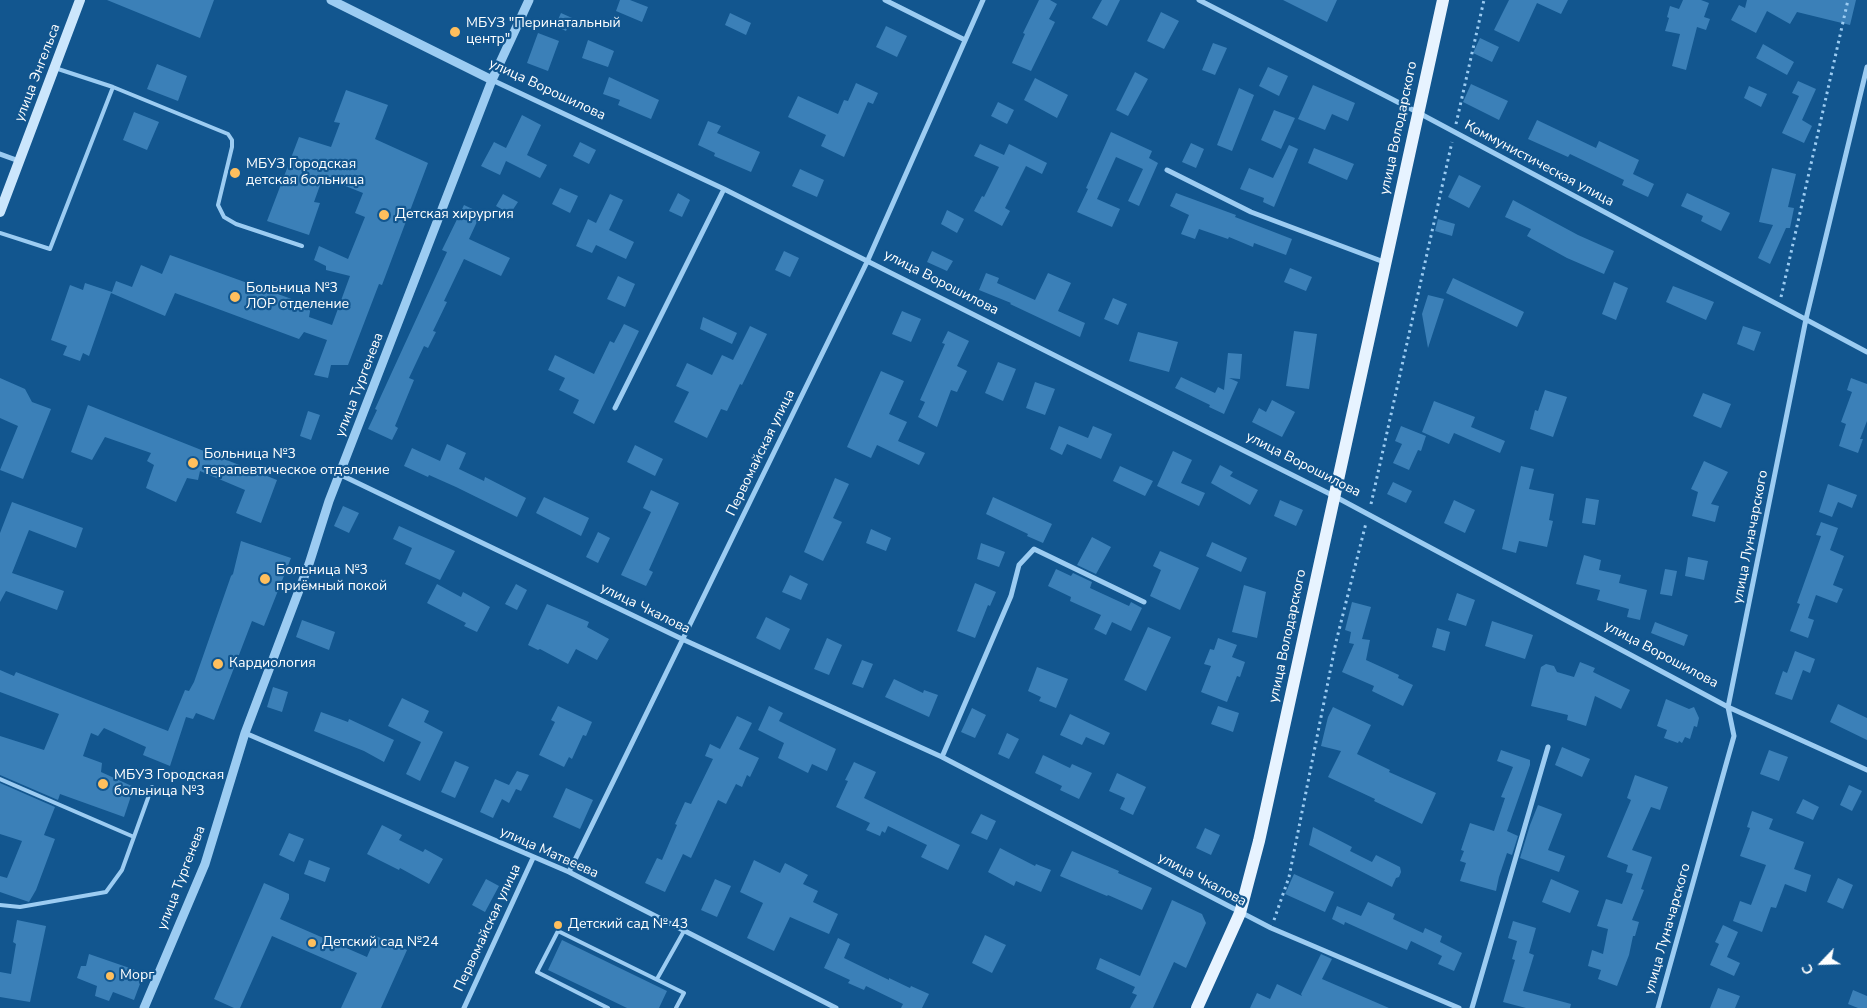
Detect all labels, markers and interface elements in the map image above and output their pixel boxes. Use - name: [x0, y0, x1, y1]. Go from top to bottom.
- place label: МБУЗ "Перинатальный центр": [466, 16, 621, 48]
- street label: улица Энгельса: [12, 22, 64, 124]
- marker: МБУЗ "Перинатальный центр": [448, 25, 462, 39]
- street label: улица Ворошилова: [486, 56, 608, 124]
- street label: улица Володарского: [1377, 60, 1421, 196]
- street label: Коммунистическая улица: [1461, 117, 1617, 211]
- place label: МБУЗ Городская детская больница: [246, 157, 364, 190]
- marker: МБУЗ Городская детская больница: [228, 166, 242, 180]
- place label: Детская хирургия: [395, 207, 514, 223]
- marker: Детская хирургия: [377, 208, 391, 222]
- street label: улица Ворошилова: [881, 247, 1001, 319]
- place label: Больница №3 ЛОР отделение: [246, 281, 349, 314]
- marker: Больница №3 ЛОР отделение: [228, 290, 242, 304]
- street label: улица Тургенева: [332, 330, 388, 440]
- street label: Первомайская улица: [723, 387, 799, 519]
- street label: улица Ворошилова: [1243, 429, 1363, 501]
- place label: Больница №3 терапевтическое отделение: [204, 447, 390, 480]
- marker: Больница №3 терапевтическое отделение: [186, 456, 200, 470]
- street label: улица Луначарского: [1730, 469, 1772, 605]
- place label: Больница №3 приёмный покой: [276, 563, 387, 596]
- street label: улица Володарского: [1266, 568, 1310, 704]
- marker: Больница №3 приёмный покой: [258, 572, 272, 586]
- street label: улица Чкалова: [597, 580, 693, 638]
- street label: улица Ворошилова: [1601, 618, 1721, 692]
- place label: Кардиология: [229, 656, 316, 672]
- marker: Кардиология: [211, 657, 225, 671]
- place label: МБУЗ Городская больница №3: [114, 768, 224, 800]
- marker: МБУЗ Городская больница №3: [96, 777, 110, 791]
- street label: улица Тургенева: [154, 823, 210, 933]
- street label: улица Матвеева: [497, 824, 601, 882]
- street label: улица Чкалова: [1155, 850, 1249, 910]
- street label: Первомайская улица: [451, 862, 525, 994]
- street label: улица Луначарского: [1641, 862, 1695, 996]
- place label: Детский сад № 43: [568, 917, 688, 933]
- marker: Детский сад № 43: [552, 919, 564, 931]
- place label: Детский сад №24: [322, 935, 439, 951]
- marker: Детский сад №24: [306, 937, 318, 949]
- north arrow: [1797, 938, 1847, 988]
- text: С: [1797, 961, 1818, 978]
- place label: Морг: [120, 968, 154, 984]
- marker: Морг: [104, 970, 116, 982]

